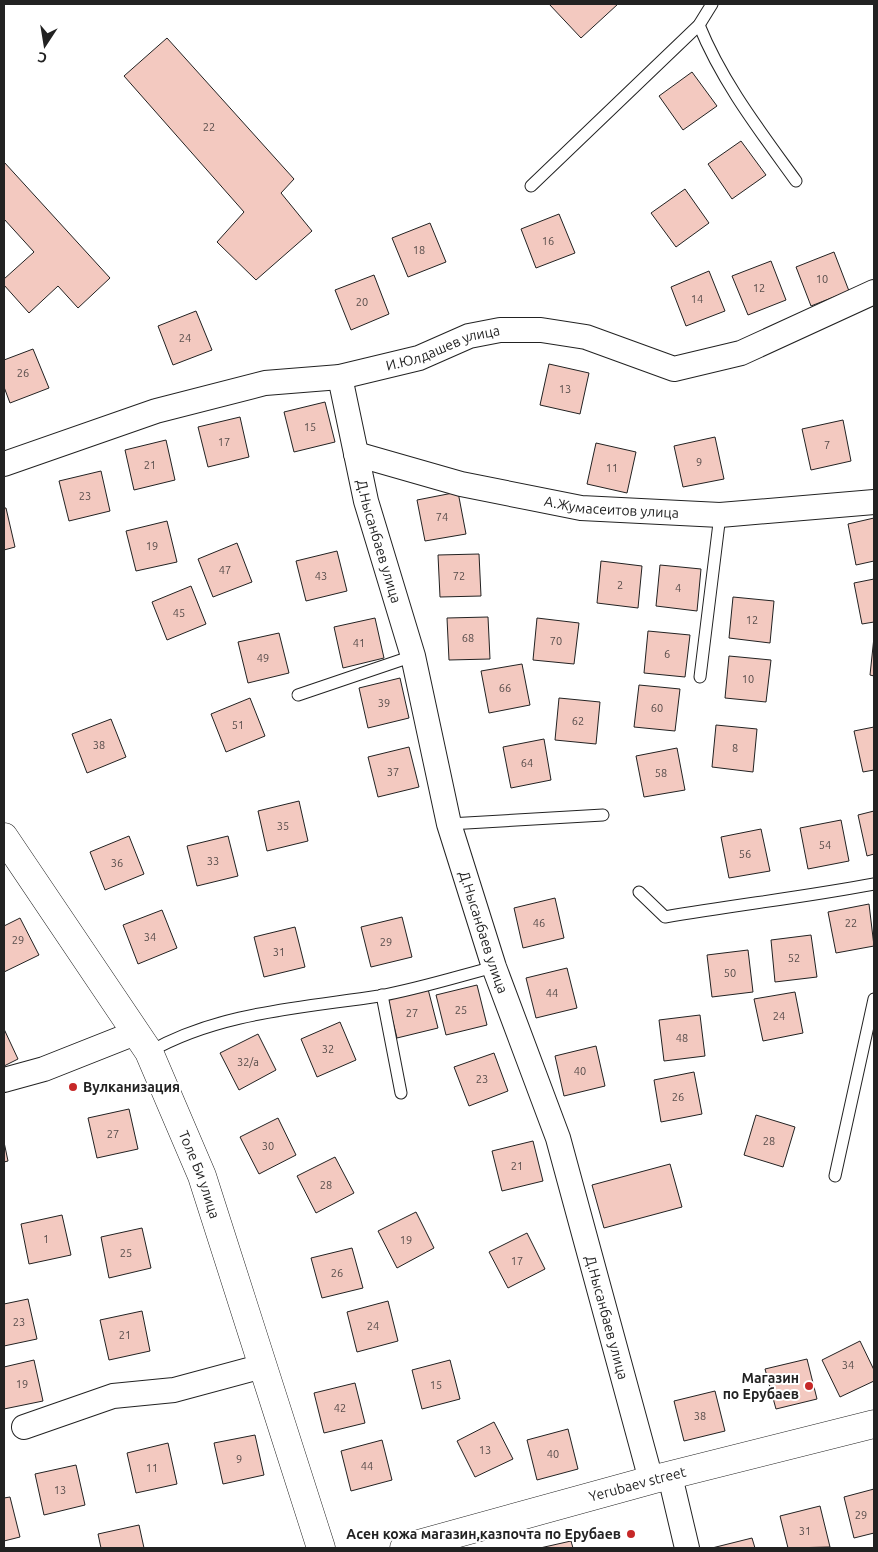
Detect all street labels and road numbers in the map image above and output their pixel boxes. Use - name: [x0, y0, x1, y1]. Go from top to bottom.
- street label: И.Юлдашев улица: [384, 322, 501, 374]
- street label: Д.Нысанбаев улица: [354, 478, 405, 605]
- street label: А.Жумасеитов улица: [543, 493, 679, 521]
- street label: Д.Нысанбаев улица: [456, 869, 511, 996]
- street label: Толе Би улица: [176, 1128, 223, 1221]
- street label: Д.Нысанбаев улица: [582, 1254, 631, 1381]
- street label: Yerubaev street: [587, 1463, 688, 1505]

